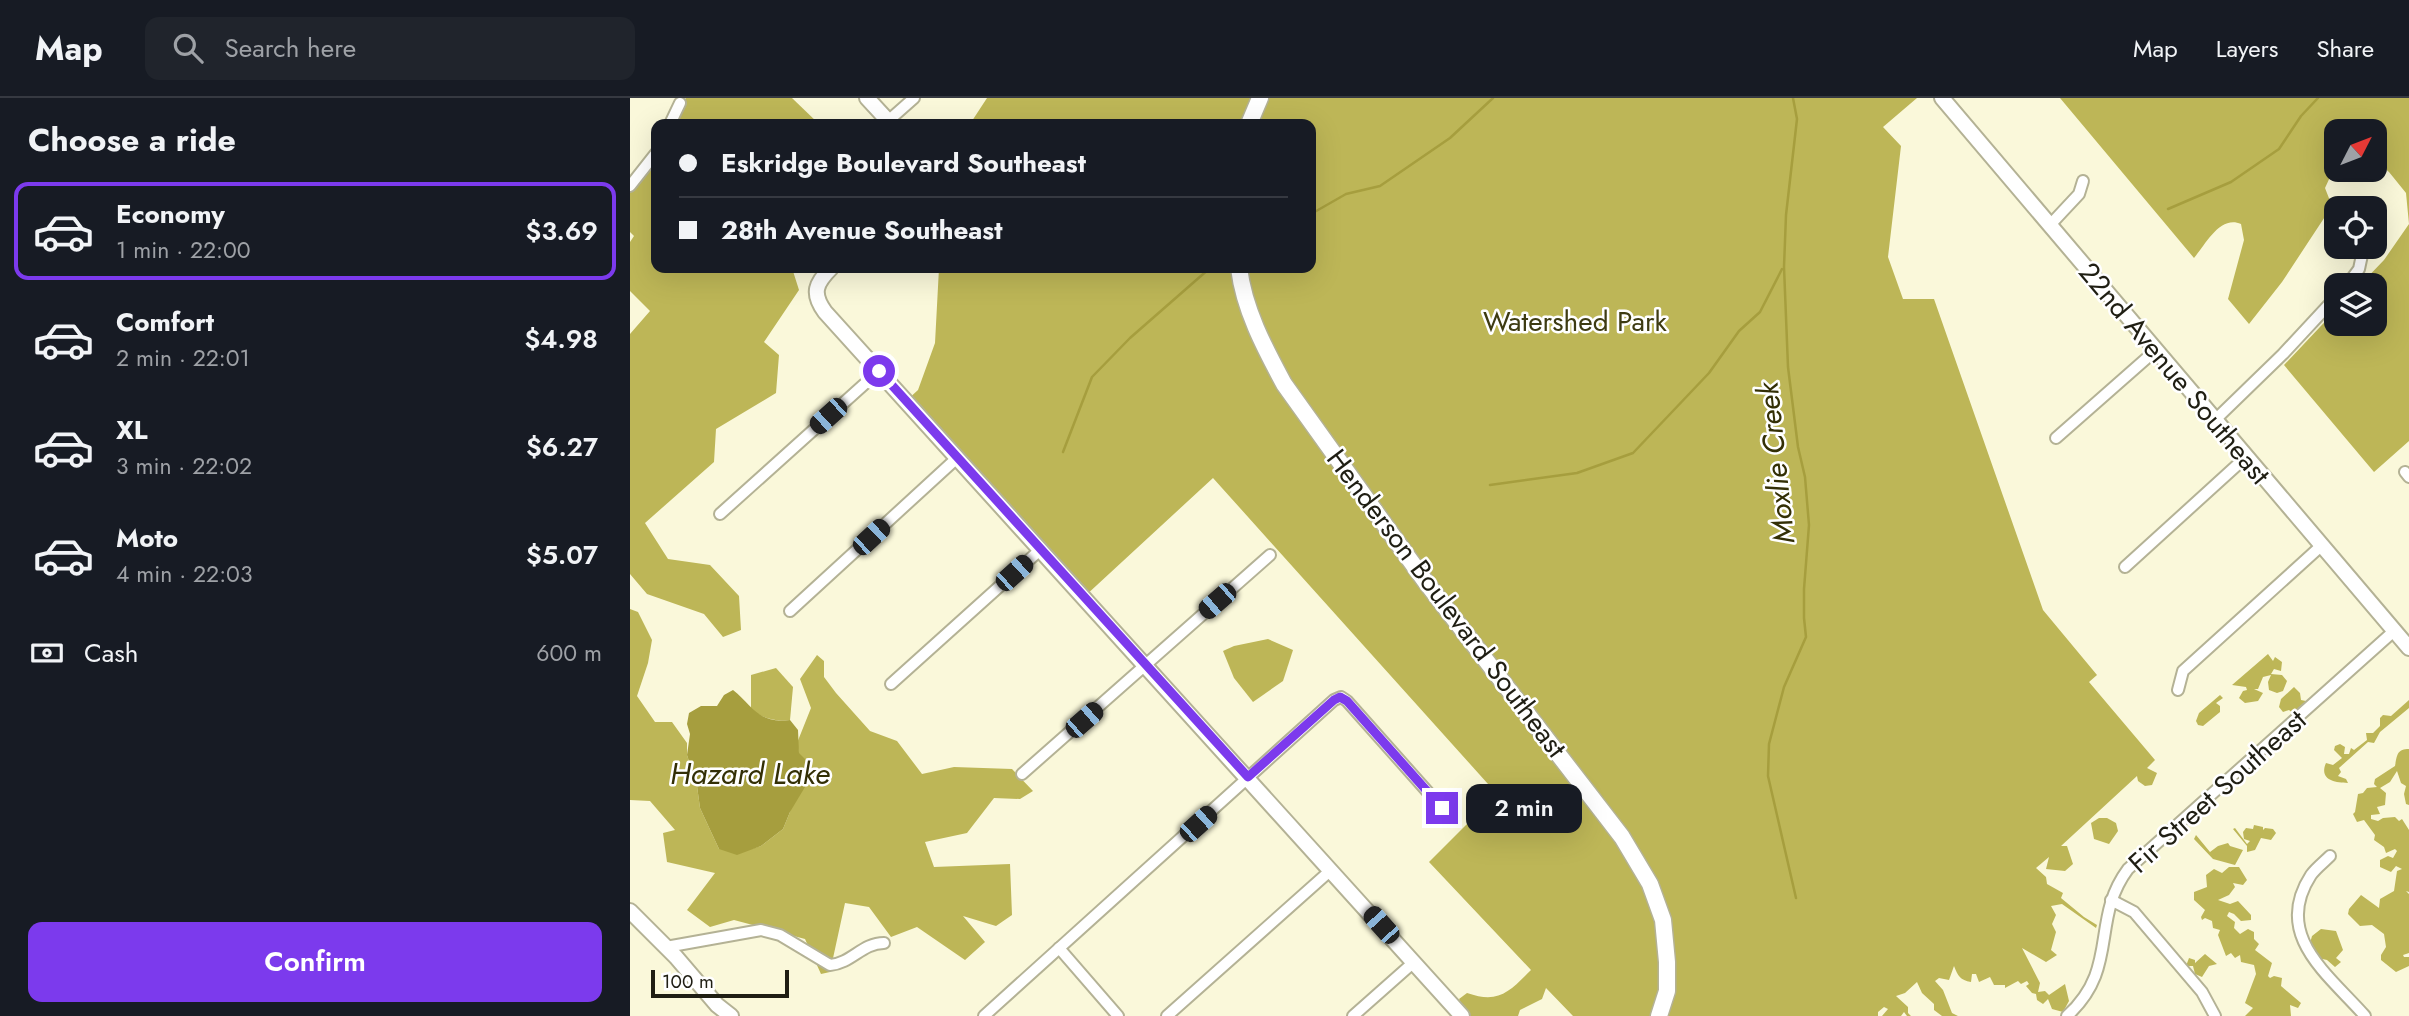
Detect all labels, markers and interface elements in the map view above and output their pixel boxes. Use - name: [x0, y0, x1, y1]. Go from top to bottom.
- search box: [145, 17, 635, 80]
- text: Map: [35, 25, 103, 72]
- icon: search: [169, 29, 207, 67]
- text: Search here: [225, 29, 356, 67]
- text: Map: [2133, 31, 2178, 66]
- text: Layers: [2216, 31, 2278, 66]
- text: Share: [2316, 31, 2374, 66]
- text: Choose a ride: [28, 117, 236, 163]
- north arrow: [2324, 119, 2387, 182]
- map controls: [2324, 119, 2387, 336]
- text: Eskridge Boulevard Southeast: [721, 144, 1086, 182]
- text: Economy: [116, 195, 225, 233]
- button: locate: [2324, 196, 2387, 259]
- icon: car: [32, 200, 95, 263]
- text: 28th Avenue Southeast: [721, 211, 1002, 249]
- text: $3.69: [526, 212, 598, 250]
- text: 1 min · 22:00: [116, 233, 251, 267]
- street label: 22nd Avenue Southeast: [2069, 253, 2280, 494]
- button: layers: [2324, 273, 2387, 336]
- park label: Watershed Park: [1483, 301, 1668, 342]
- text: Comfort: [116, 303, 214, 341]
- icon: car: [32, 308, 95, 371]
- text: $4.98: [524, 320, 598, 358]
- text: 2 min · 22:01: [116, 341, 250, 375]
- route start: [863, 355, 895, 387]
- water label: Moxlie Creek: [1746, 379, 1805, 546]
- car: [806, 394, 851, 438]
- text: XL: [116, 411, 148, 449]
- icon: car: [32, 416, 95, 479]
- text: $6.27: [526, 428, 598, 466]
- street label: Henderson Boulevard Southeast: [1317, 440, 1577, 767]
- text: 3 min · 22:02: [116, 449, 252, 483]
- car: [849, 515, 894, 559]
- text: Moto: [116, 519, 178, 557]
- icon: car: [32, 524, 95, 587]
- text: $5.07: [526, 536, 598, 574]
- car: [992, 551, 1037, 595]
- text: 4 min · 22:03: [116, 557, 252, 591]
- car: [1195, 579, 1240, 623]
- icon: cash: [28, 634, 66, 672]
- text: Cash: [84, 634, 138, 672]
- text: 600 m: [536, 636, 602, 670]
- car: [1062, 698, 1107, 742]
- street label: Fir Street Southeast: [2119, 700, 2316, 883]
- water label: Hazard Lake: [670, 752, 830, 795]
- callout: 2 min: [1466, 784, 1582, 832]
- text: 2 min: [1494, 791, 1554, 825]
- route end: [1426, 792, 1458, 824]
- car: [1176, 802, 1221, 846]
- car: [1360, 902, 1403, 948]
- button: Confirm: [28, 922, 602, 1002]
- scale bar: [651, 967, 789, 999]
- text: 100 m: [662, 968, 714, 995]

